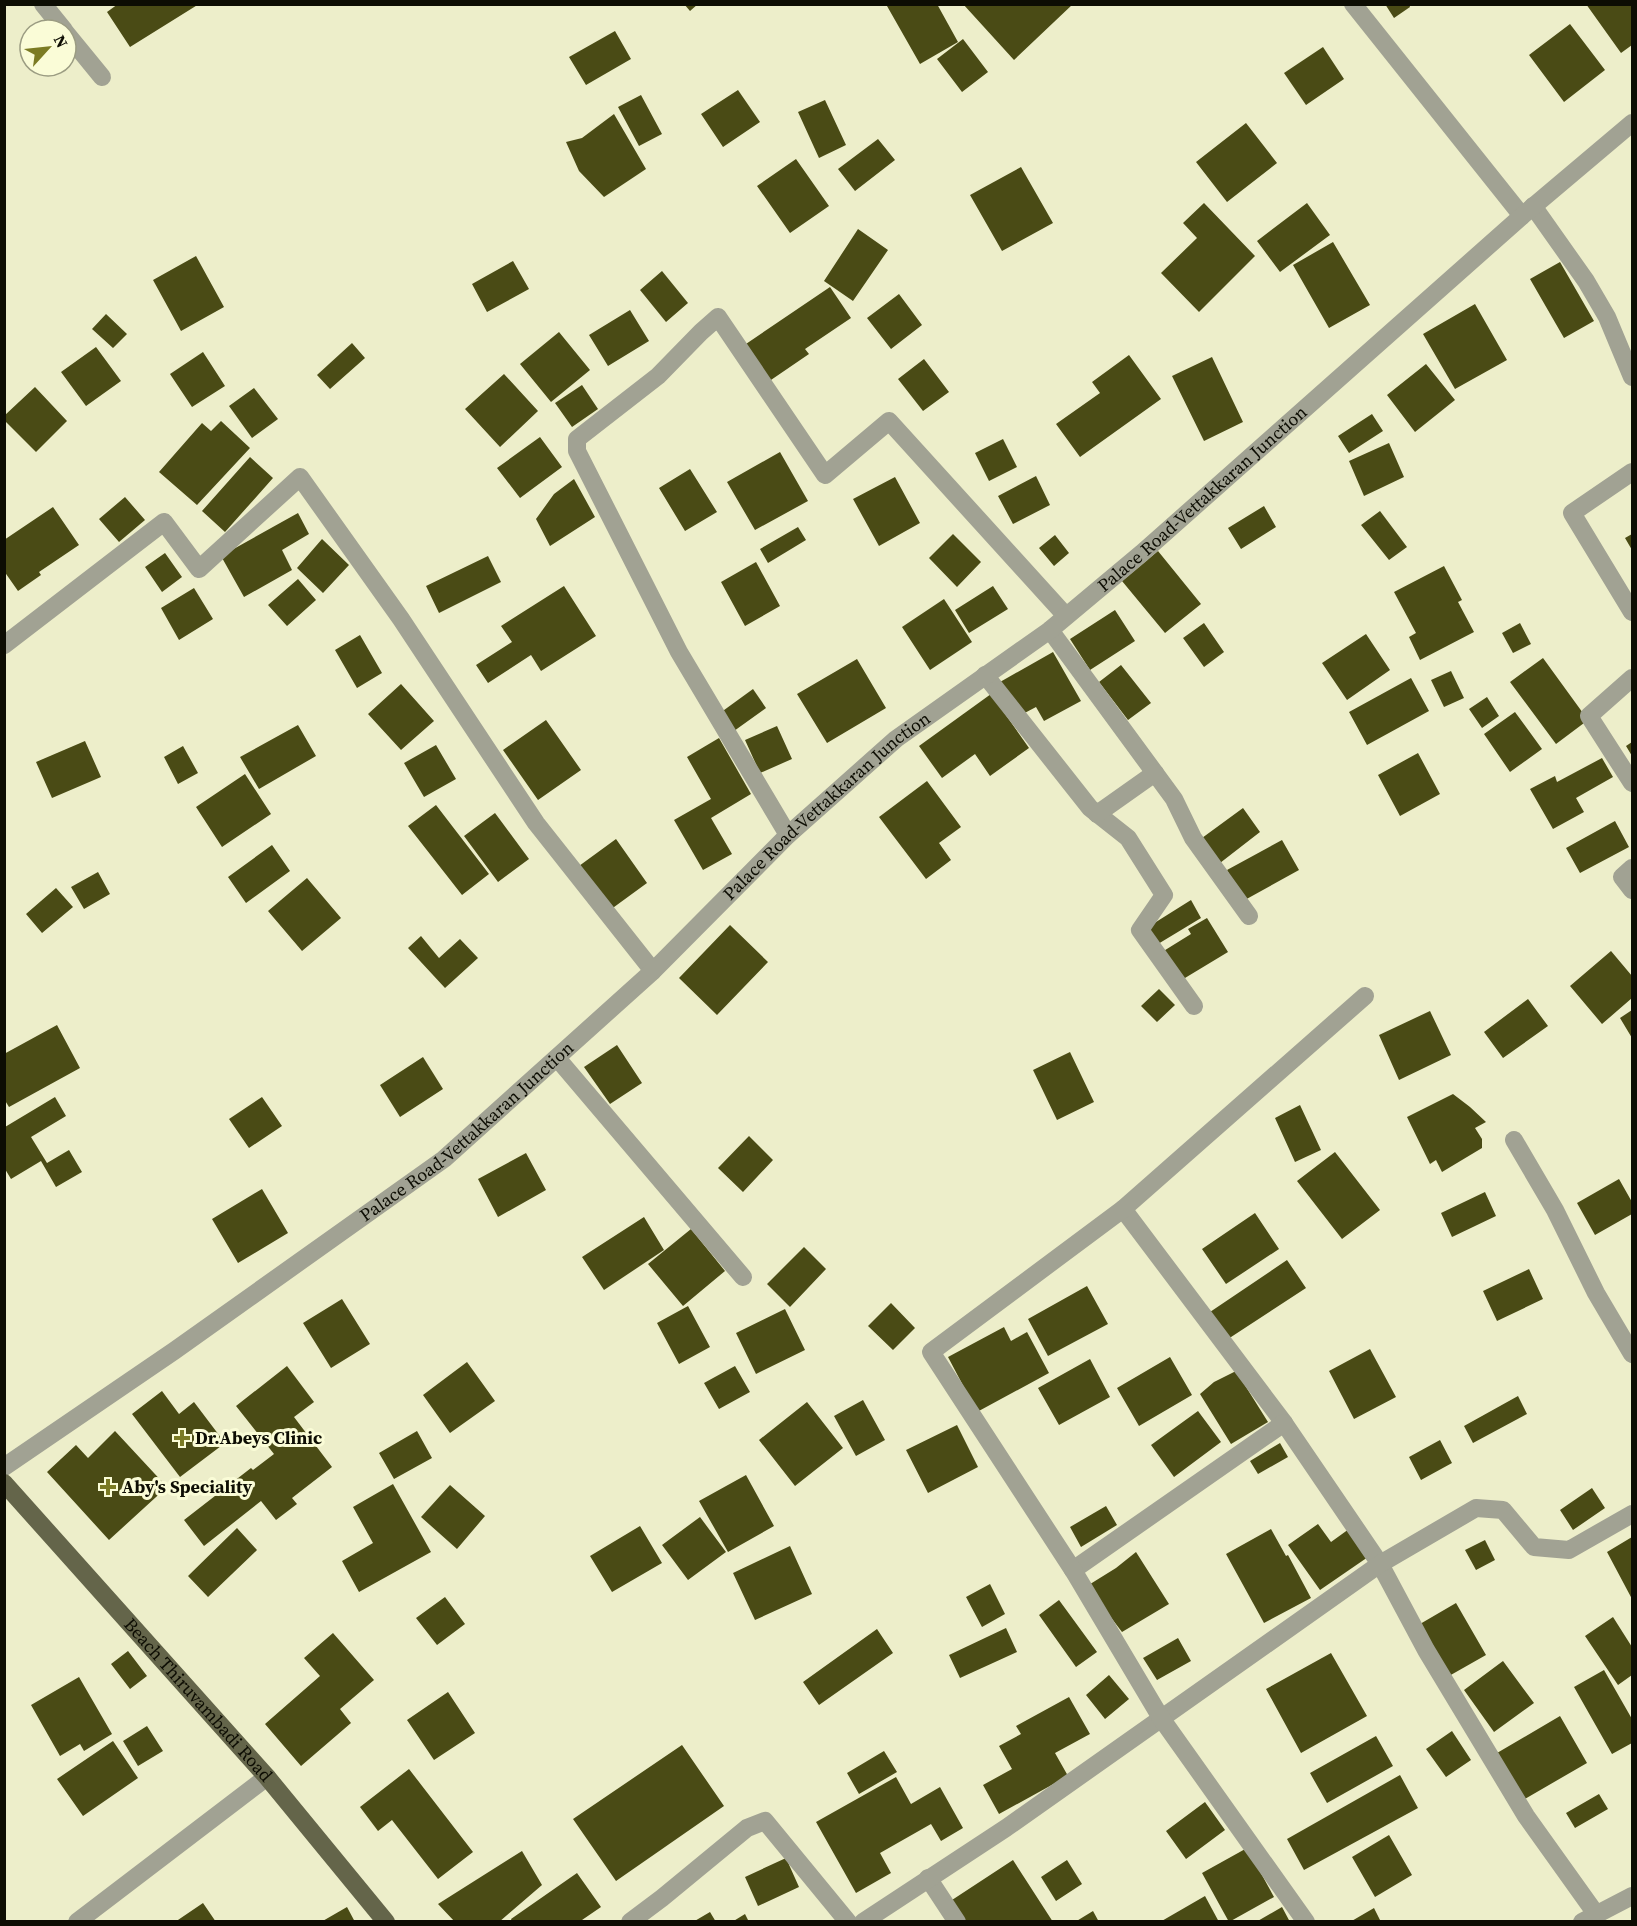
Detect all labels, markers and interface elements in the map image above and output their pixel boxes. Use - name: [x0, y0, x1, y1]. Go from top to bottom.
- north arrow: [18, 18, 78, 78]
- text: N: [49, 31, 74, 52]
- street label: Palace Road-Vettakkaran Junction: [1092, 399, 1312, 597]
- street label: Palace Road-Vettakkaran Junction: [717, 706, 935, 906]
- street label: Palace Road-Vettakkaran Junction: [354, 1035, 579, 1227]
- place label: Dr.Abeys Clinic: [195, 1425, 322, 1450]
- marker: Dr.Abeys Clinic: [173, 1429, 191, 1447]
- place label: Aby's Speciality: [122, 1474, 252, 1499]
- marker: Aby's Speciality: [99, 1478, 117, 1496]
- street label: Beach Thiruvambadi Road: [118, 1612, 278, 1787]

